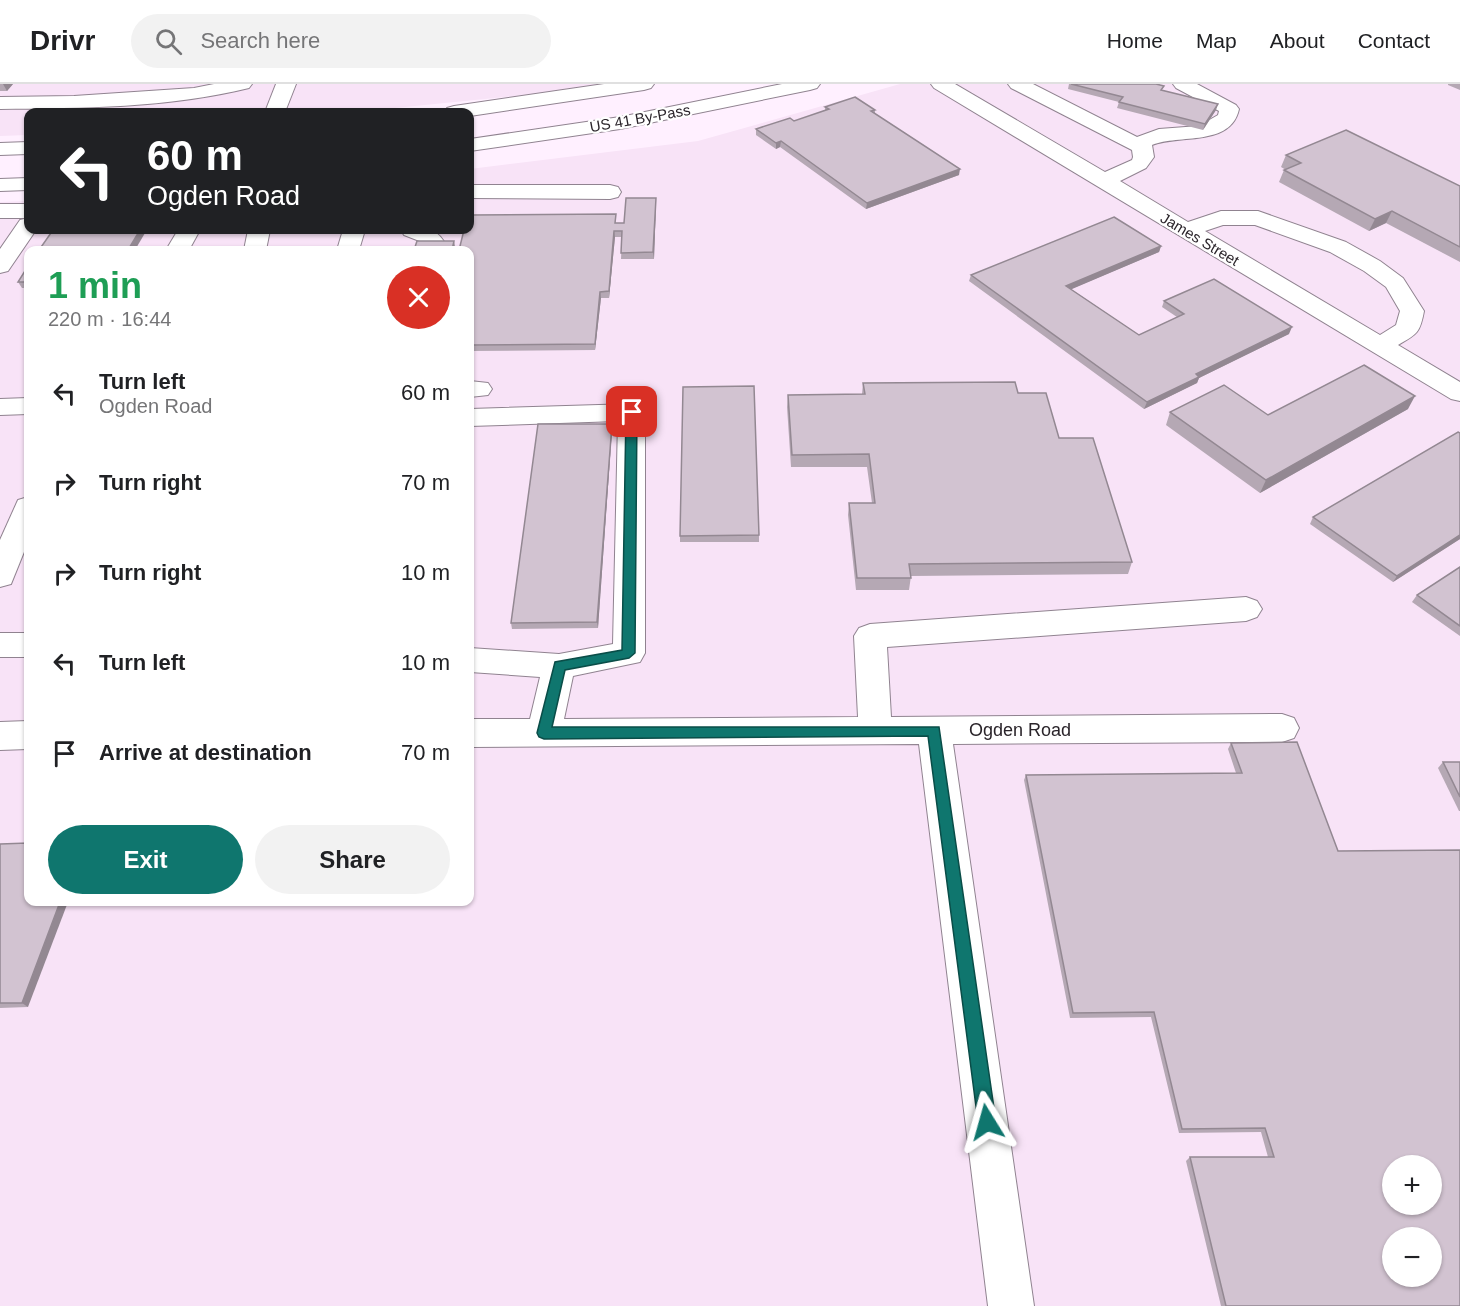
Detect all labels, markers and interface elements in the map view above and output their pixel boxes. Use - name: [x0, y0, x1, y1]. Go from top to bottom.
- search box: [131, 14, 551, 68]
- text: Drivr: [30, 25, 95, 56]
- icon: search: [152, 25, 185, 58]
- text: Search here: [200, 28, 320, 53]
- text: Home: [1107, 29, 1163, 52]
- text: Map: [1196, 29, 1237, 52]
- text: About: [1270, 29, 1325, 52]
- text: Contact: [1358, 29, 1430, 52]
- street label: US 41 By-Pass: [588, 101, 692, 135]
- icon: left: [48, 132, 126, 210]
- text: 60 m: [147, 132, 243, 179]
- text: Ogden Road: [147, 181, 300, 211]
- street label: James Street: [1158, 209, 1243, 269]
- text: 1 min: [48, 265, 142, 306]
- button: close: [387, 266, 450, 329]
- text: 220 m · 16:44: [48, 308, 171, 330]
- text: Turn left: [99, 369, 185, 394]
- icon: left: [48, 377, 81, 410]
- text: 60 m: [401, 380, 450, 405]
- pin: [606, 386, 657, 437]
- text: Ogden Road: [99, 395, 212, 417]
- icon: arrive: [615, 395, 648, 428]
- icon: right: [48, 467, 81, 500]
- text: Turn right: [99, 470, 201, 495]
- text: 70 m: [401, 470, 450, 495]
- icon: right: [48, 557, 81, 590]
- text: Turn right: [99, 560, 201, 585]
- text: 10 m: [401, 560, 450, 585]
- icon: left: [48, 647, 81, 680]
- text: Turn left: [99, 650, 185, 675]
- text: 10 m: [401, 650, 450, 675]
- street label: Ogden Road: [969, 720, 1071, 740]
- icon: arrive: [48, 737, 81, 770]
- text: Arrive at destination: [99, 740, 312, 765]
- text: 70 m: [401, 740, 450, 765]
- button: Exit: [48, 825, 243, 894]
- button: Share: [255, 825, 450, 894]
- position arrow: [955, 1090, 1019, 1154]
- map controls: [1382, 1155, 1442, 1287]
- button: +: [1382, 1155, 1442, 1215]
- button: −: [1382, 1227, 1442, 1287]

